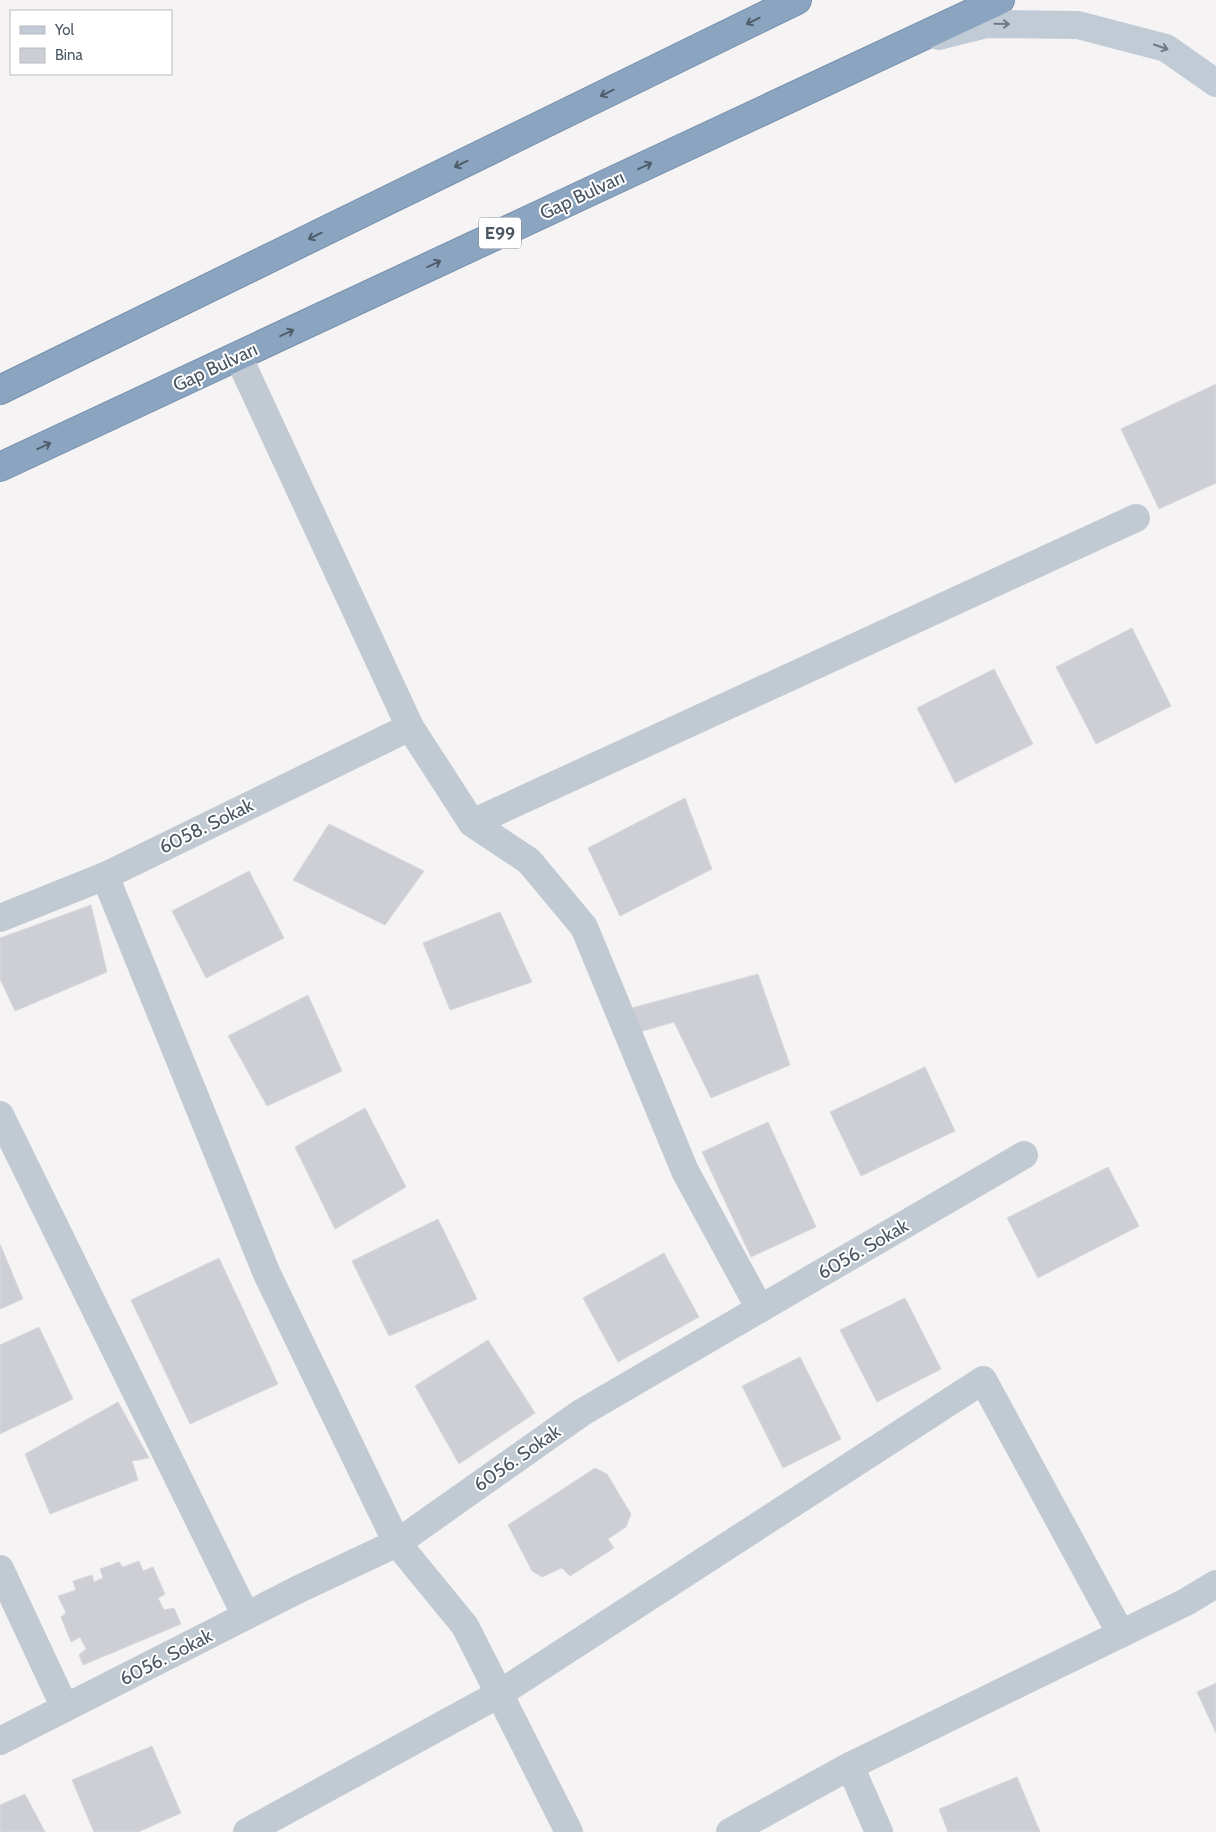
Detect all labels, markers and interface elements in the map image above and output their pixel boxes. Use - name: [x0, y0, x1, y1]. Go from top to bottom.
- legend: [10, 10, 172, 75]
- one-way arrow: [746, 17, 761, 27]
- one-way arrow: [994, 19, 1010, 29]
- text: Yol: [54, 21, 74, 39]
- one-way arrow: [1153, 43, 1169, 52]
- text: Bina: [55, 46, 83, 64]
- one-way arrow: [600, 89, 615, 98]
- one-way arrow: [454, 160, 469, 170]
- one-way arrow: [637, 161, 652, 171]
- street label: Gap Bulvarı: [536, 165, 628, 225]
- road number: E99: [479, 218, 521, 248]
- one-way arrow: [308, 231, 323, 241]
- one-way arrow: [426, 259, 441, 269]
- one-way arrow: [279, 328, 294, 337]
- street label: Gap Bulvarı: [169, 337, 261, 397]
- one-way arrow: [36, 441, 51, 451]
- street label: 6058. Sokak: [155, 793, 257, 859]
- street label: 6056. Sokak: [814, 1214, 913, 1284]
- street label: 6056. Sokak: [469, 1419, 565, 1496]
- street label: 6056. Sokak: [116, 1624, 217, 1690]

